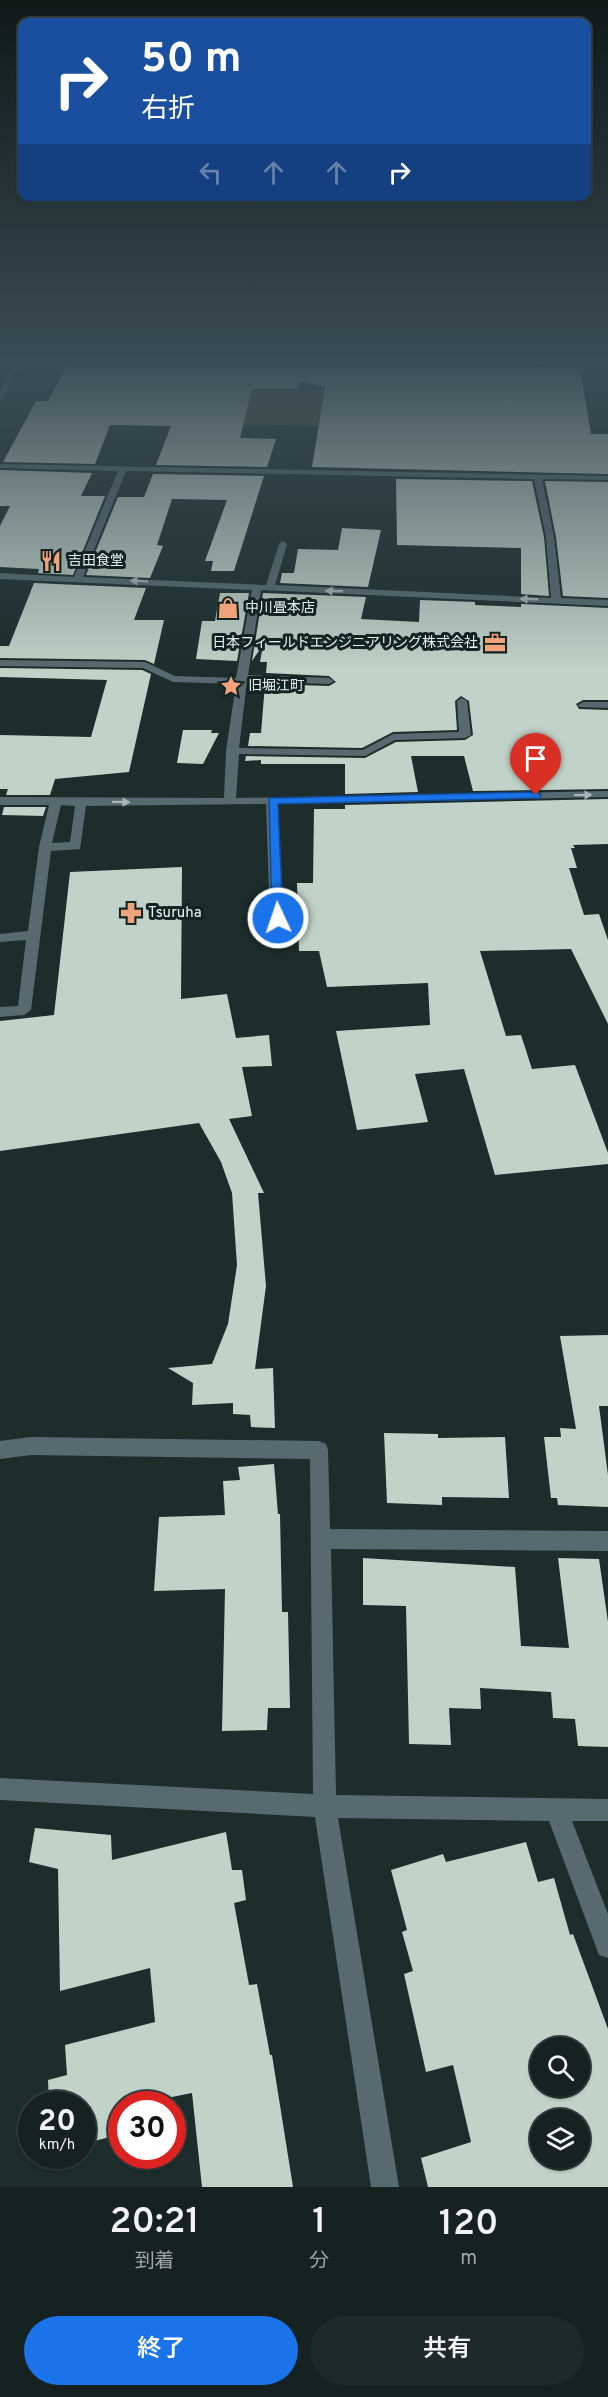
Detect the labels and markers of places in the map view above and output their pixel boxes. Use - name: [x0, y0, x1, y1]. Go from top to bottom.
- restaurant icon: 吉田食堂: [39, 549, 63, 573]
- place label: 吉田食堂: [68, 553, 124, 570]
- shop icon: 中川畳本店: [216, 596, 240, 620]
- place label: 中川畳本店: [245, 600, 315, 617]
- office icon: 日本フィールドエンジニアリング株式会社: [483, 631, 507, 655]
- place label: 日本フィールドエンジニアリング株式会社: [212, 635, 478, 652]
- place icon: 旧堀江町: [219, 674, 243, 698]
- place label: 旧堀江町: [248, 678, 304, 695]
- pin: [510, 733, 561, 795]
- pharmacy icon: Tsuruha: [119, 901, 143, 925]
- place label: Tsuruha: [148, 904, 202, 923]

